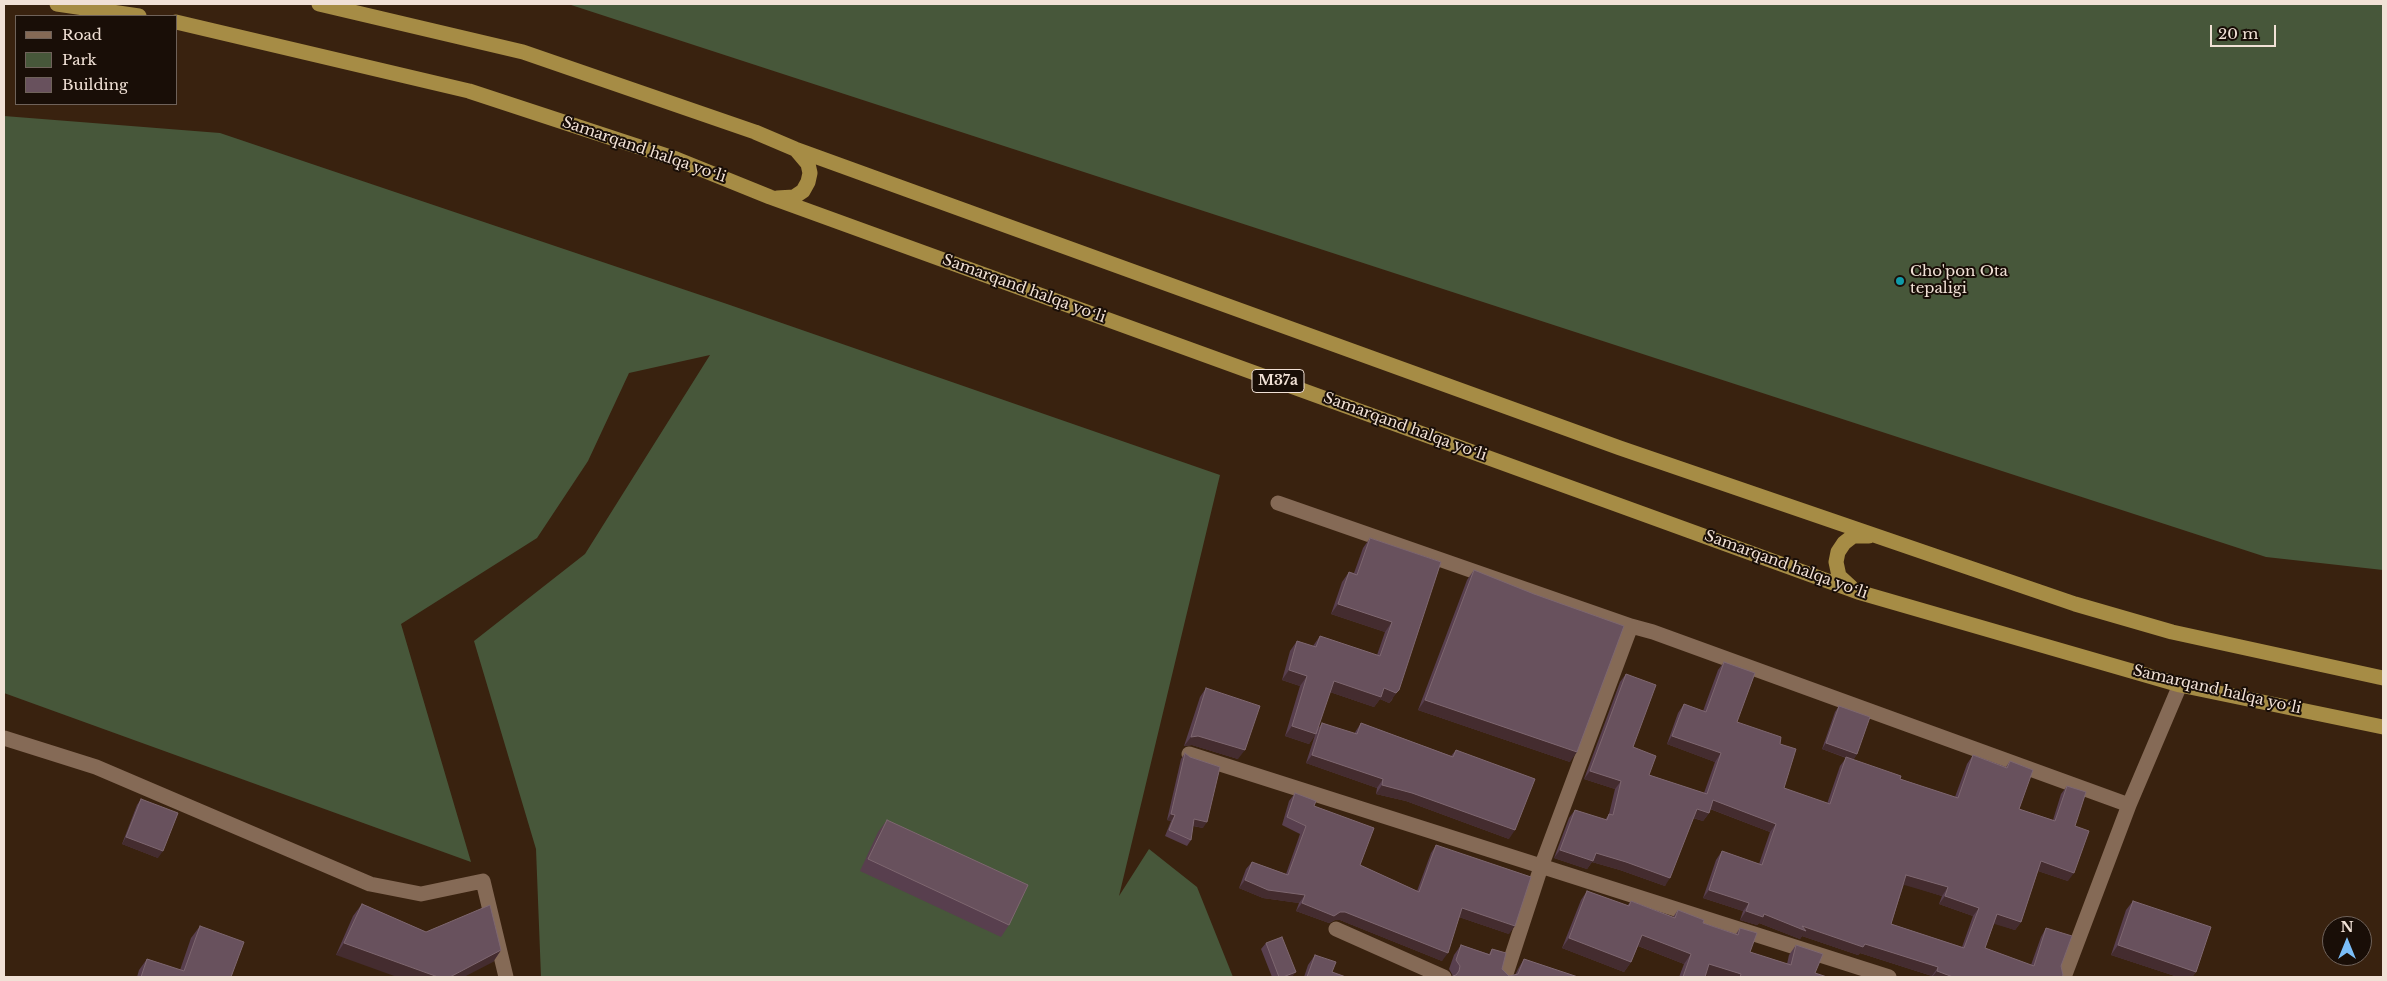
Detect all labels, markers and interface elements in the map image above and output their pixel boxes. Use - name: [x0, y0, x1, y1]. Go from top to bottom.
- legend: [15, 15, 178, 105]
- scale bar: [2212, 15, 2278, 47]
- text: 20 m: [2218, 24, 2258, 43]
- text: Road: [62, 25, 102, 44]
- text: Park: [62, 50, 97, 69]
- text: Building: [62, 75, 128, 94]
- street label: Samarqand halqa yoʻli: [560, 113, 728, 187]
- street label: Samarqand halqa yoʻli: [940, 251, 1108, 327]
- place label: Cho'pon Ota tepaligi: [1910, 263, 2008, 298]
- marker: Cho'pon Ota tepaligi: [1894, 275, 1906, 287]
- road number: M37a: [1252, 370, 1304, 392]
- street label: Samarqand halqa yoʻli: [1321, 389, 1489, 465]
- street label: Samarqand halqa yoʻli: [1702, 527, 1870, 603]
- street label: Samarqand halqa yoʻli: [2131, 662, 2303, 718]
- north arrow: [2322, 916, 2372, 966]
- text: N: [2340, 918, 2354, 936]

